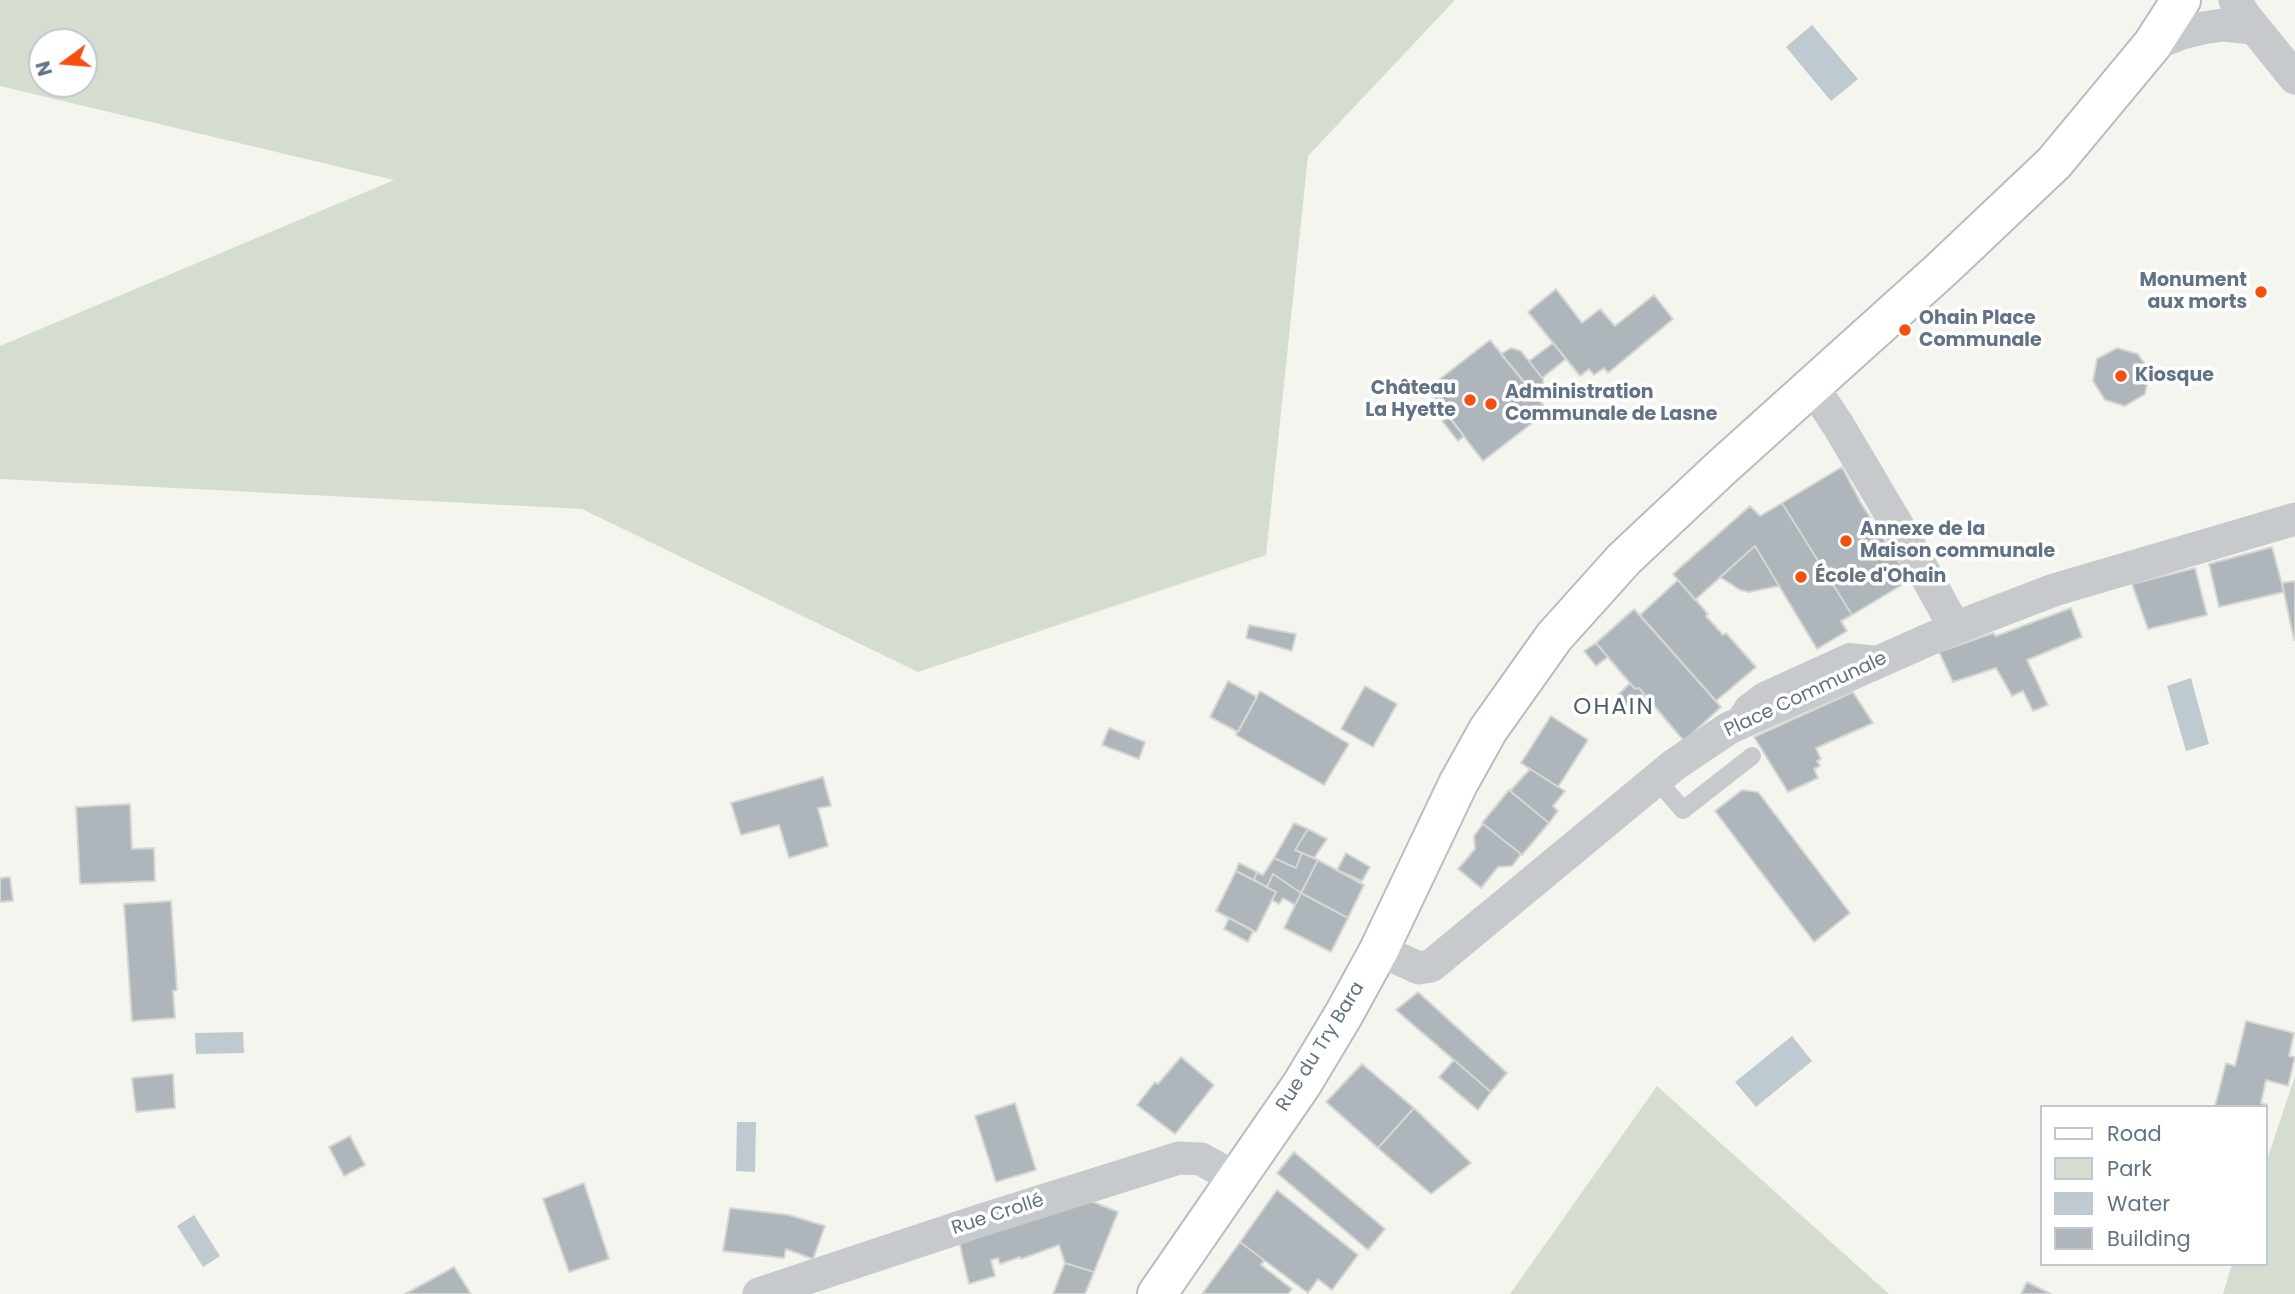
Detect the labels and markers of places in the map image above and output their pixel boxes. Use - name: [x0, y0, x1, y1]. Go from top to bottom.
- place label: Monument aux morts: [2139, 270, 2247, 314]
- marker: Monument aux morts: [2253, 284, 2269, 300]
- place label: Ohain Place Communale: [1919, 308, 2042, 352]
- marker: Ohain Place Communale: [1897, 322, 1913, 338]
- place label: Kiosque: [2135, 365, 2214, 387]
- marker: Kiosque: [2113, 368, 2129, 384]
- place label: Château La Hyette: [1365, 378, 1456, 422]
- place label: Administration Communale de Lasne: [1505, 382, 1717, 426]
- marker: Château La Hyette: [1462, 392, 1478, 408]
- marker: Administration Communale de Lasne: [1483, 396, 1499, 412]
- place label: Annexe de la Maison communale: [1860, 519, 2055, 563]
- marker: Annexe de la Maison communale: [1838, 533, 1854, 549]
- place label: École d'Ohain: [1815, 566, 1946, 588]
- marker: École d'Ohain: [1793, 569, 1809, 585]

